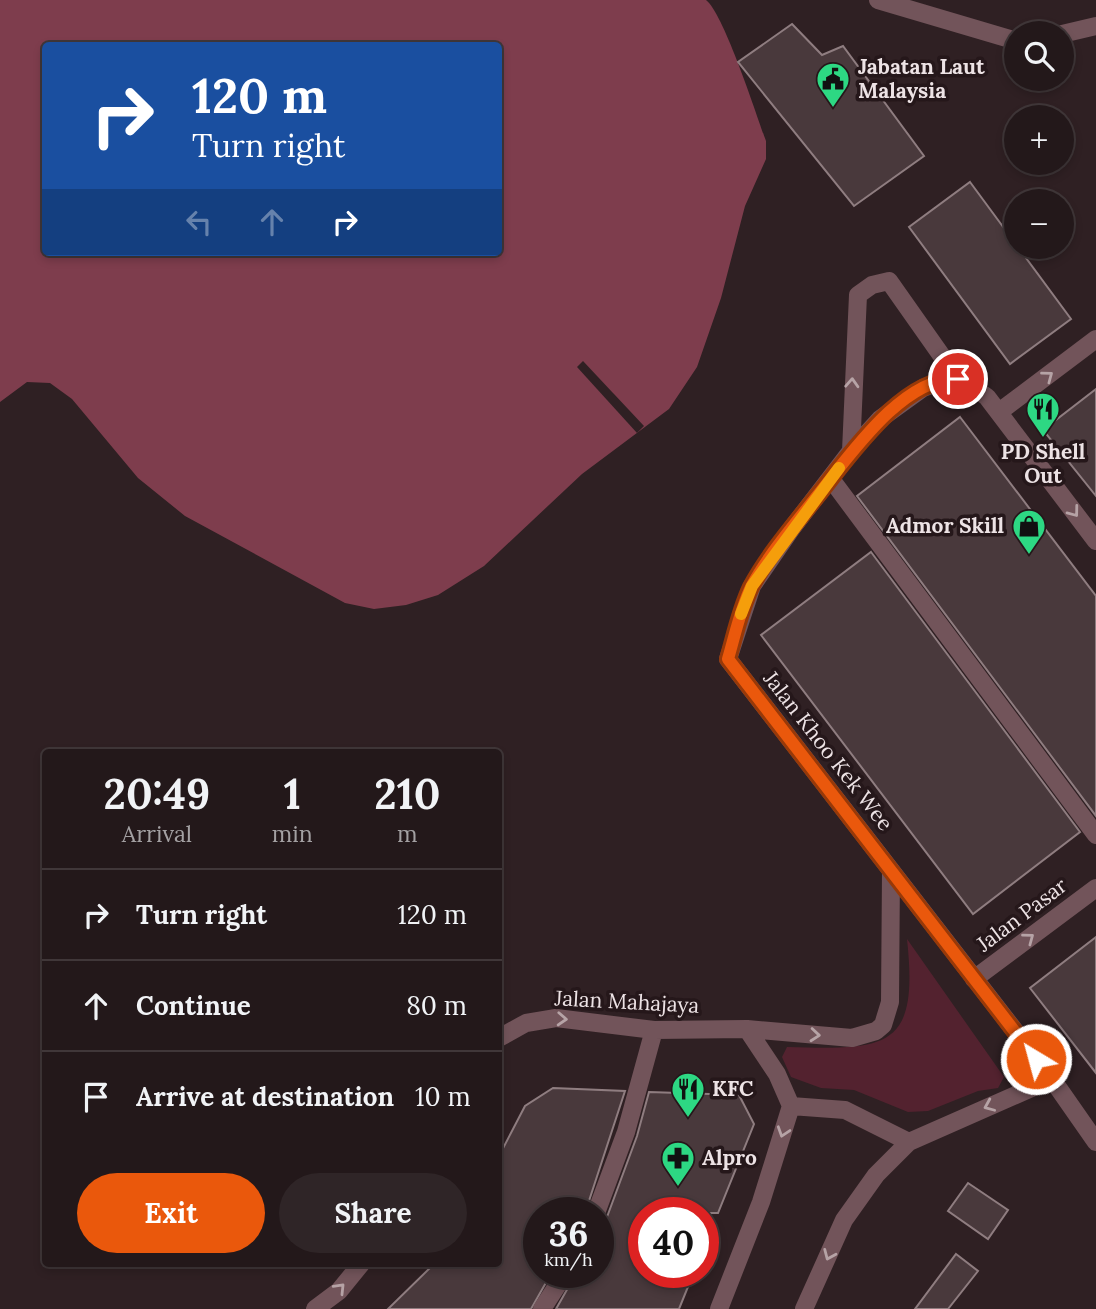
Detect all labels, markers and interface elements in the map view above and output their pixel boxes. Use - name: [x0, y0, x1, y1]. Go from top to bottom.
- map controls: [1004, 21, 1074, 259]
- button: search: [1004, 21, 1074, 91]
- place label: Jabatan Laut Malaysia: [858, 53, 985, 104]
- public building icon: Jabatan Laut Malaysia: [814, 60, 852, 109]
- text: 120 m: [192, 64, 327, 126]
- icon: right: [77, 70, 168, 161]
- button: +: [1004, 105, 1074, 175]
- text: Turn right: [192, 125, 345, 166]
- button: −: [1004, 189, 1074, 259]
- icon: left: [180, 203, 218, 241]
- icon: ahead: [253, 203, 291, 241]
- icon: right: [326, 203, 364, 241]
- pin: [928, 349, 988, 409]
- icon: arrive: [939, 360, 977, 398]
- one-way arrow: [1040, 371, 1052, 384]
- one-way arrow: [845, 377, 860, 388]
- restaurant icon: PD Shell Out: [1024, 390, 1062, 439]
- place label: PD Shell Out: [1001, 438, 1086, 489]
- one-way arrow: [1065, 504, 1078, 517]
- shop icon: Admor Skill: [1010, 507, 1048, 556]
- place label: Admor Skill: [886, 512, 1004, 539]
- street label: Jalan Khoo Kek Wee: [757, 665, 899, 836]
- text: 20:49: [104, 767, 210, 821]
- text: 1: [284, 767, 301, 821]
- text: 210: [374, 767, 440, 821]
- text: Arrival: [122, 819, 192, 848]
- text: min: [272, 819, 313, 848]
- text: m: [397, 819, 418, 848]
- street label: Jalan Pasar: [970, 872, 1072, 958]
- icon: right: [77, 896, 115, 934]
- text: Turn right: [136, 898, 267, 931]
- text: 120 m: [397, 898, 467, 931]
- one-way arrow: [1021, 934, 1034, 946]
- street label: Jalan Mahajaya: [553, 984, 700, 1019]
- icon: ahead: [77, 987, 115, 1025]
- text: Continue: [136, 989, 251, 1022]
- text: 80 m: [406, 989, 467, 1022]
- one-way arrow: [557, 1012, 568, 1027]
- position arrow: [999, 1022, 1073, 1096]
- one-way arrow: [810, 1027, 821, 1042]
- restaurant icon: KFC: [669, 1070, 707, 1119]
- place label: KFC: [712, 1075, 754, 1102]
- icon: arrive: [77, 1078, 115, 1116]
- text: Arrive at destination: [136, 1080, 394, 1113]
- text: 10 m: [415, 1080, 471, 1113]
- one-way arrow: [984, 1098, 996, 1112]
- one-way arrow: [777, 1126, 791, 1138]
- pharmacy icon: Alpro: [659, 1139, 697, 1188]
- place label: Alpro: [702, 1144, 757, 1171]
- button: Exit: [77, 1173, 265, 1253]
- button: Share: [279, 1173, 467, 1253]
- speed limit sign: 40: [628, 1197, 719, 1288]
- text: 36: [549, 1211, 588, 1256]
- text: km/h: [544, 1248, 593, 1271]
- one-way arrow: [823, 1248, 837, 1260]
- one-way arrow: [331, 1283, 344, 1296]

